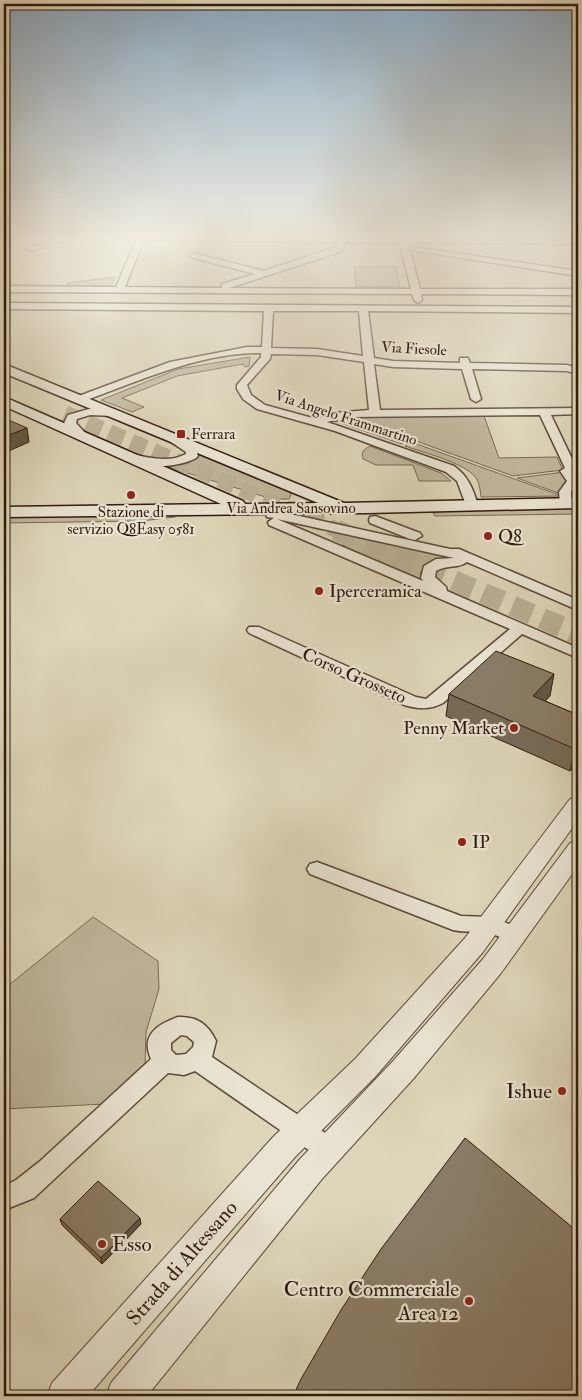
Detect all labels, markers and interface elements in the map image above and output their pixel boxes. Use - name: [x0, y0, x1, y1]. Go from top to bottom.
- street label: Via Fiesole: [381, 338, 447, 360]
- street label: Via Angelo Frammartino: [272, 386, 420, 450]
- place label: Ferrara: [191, 425, 236, 444]
- marker: Ferrara: [175, 428, 187, 440]
- marker: Stazione di servizio Q8Easy 0581: [125, 489, 137, 501]
- street label: Via Andrea Sansovino: [226, 499, 356, 518]
- place label: Stazione di servizio Q8Easy 0581: [67, 503, 195, 539]
- place label: Q8: [498, 525, 525, 548]
- marker: Q8: [482, 530, 494, 542]
- place label: Iperceramica: [329, 580, 422, 603]
- marker: Iperceramica: [313, 585, 325, 597]
- street label: Corso Grosseto: [298, 643, 410, 709]
- place label: Penny Market: [403, 717, 504, 740]
- marker: Penny Market: [508, 722, 520, 734]
- place label: IP: [472, 831, 490, 854]
- marker: IP: [456, 836, 468, 848]
- place label: Ishue: [506, 1078, 552, 1105]
- marker: Ishue: [556, 1085, 568, 1097]
- street label: Strada di Altessano: [120, 1195, 244, 1331]
- place label: Esso: [112, 1231, 152, 1258]
- marker: Esso: [96, 1238, 108, 1250]
- place label: Centro Commerciale Area 12: [284, 1276, 459, 1327]
- marker: Centro Commerciale Area 12: [463, 1295, 475, 1307]

